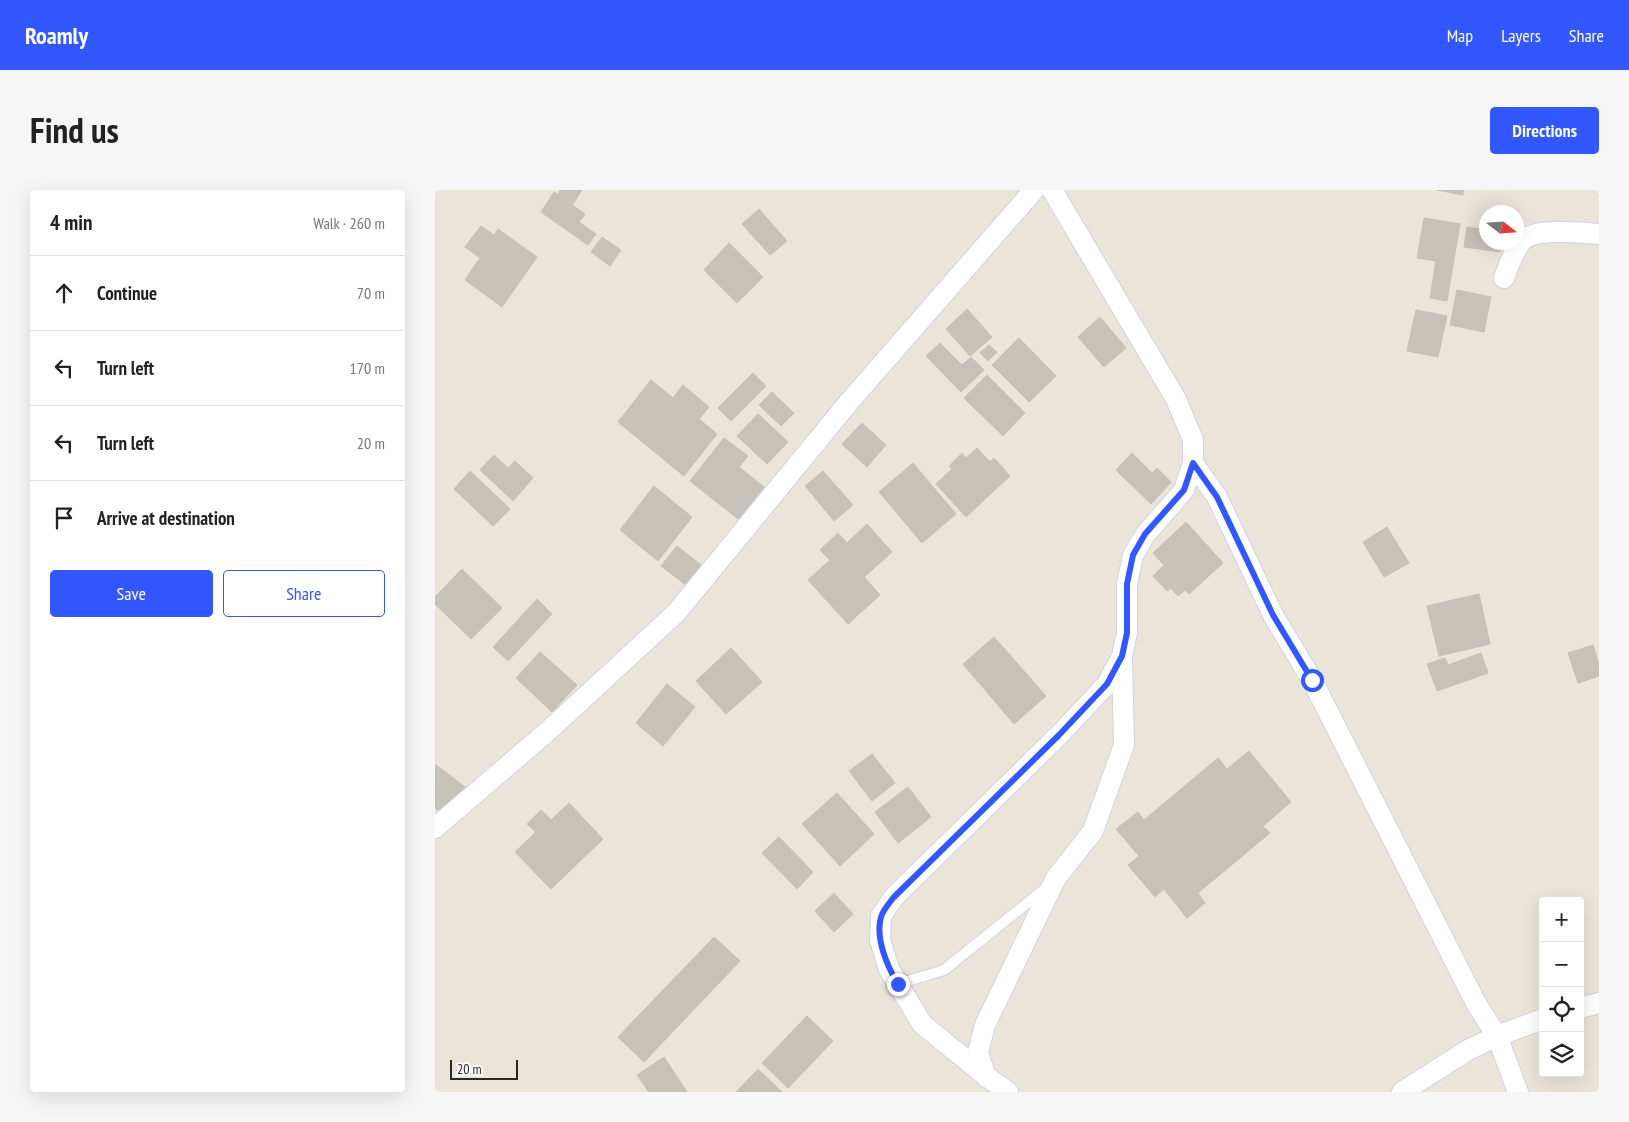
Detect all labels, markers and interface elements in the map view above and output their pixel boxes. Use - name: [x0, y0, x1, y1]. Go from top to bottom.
- text: Roamly: [25, 20, 88, 51]
- text: Map: [1447, 24, 1473, 47]
- text: Layers: [1501, 24, 1541, 47]
- text: Share: [1569, 24, 1604, 47]
- text: Find us: [30, 107, 119, 153]
- button: Directions: [1490, 107, 1599, 154]
- north arrow: [1479, 205, 1524, 250]
- text: 4 min: [50, 209, 92, 236]
- text: Walk · 260 m: [313, 213, 385, 233]
- icon: ahead: [50, 279, 78, 307]
- text: Continue: [97, 281, 157, 305]
- text: 70 m: [357, 283, 385, 303]
- icon: left: [50, 354, 78, 382]
- text: Turn left: [97, 356, 154, 380]
- text: 170 m: [350, 358, 385, 378]
- icon: left: [50, 429, 78, 457]
- text: Turn left: [97, 431, 154, 455]
- text: 20 m: [357, 433, 385, 453]
- icon: arrive: [50, 504, 78, 532]
- text: Arrive at destination: [97, 506, 235, 530]
- button: Save: [50, 570, 213, 617]
- button: Share: [223, 570, 385, 617]
- route start: [1301, 669, 1324, 692]
- map controls: [1539, 897, 1584, 1077]
- button: +: [1539, 897, 1584, 942]
- button: −: [1539, 942, 1584, 987]
- route end: [887, 973, 910, 996]
- button: locate: [1539, 987, 1584, 1032]
- button: layers: [1539, 1032, 1584, 1077]
- scale bar: [450, 1057, 517, 1080]
- text: 20 m: [457, 1060, 482, 1078]

